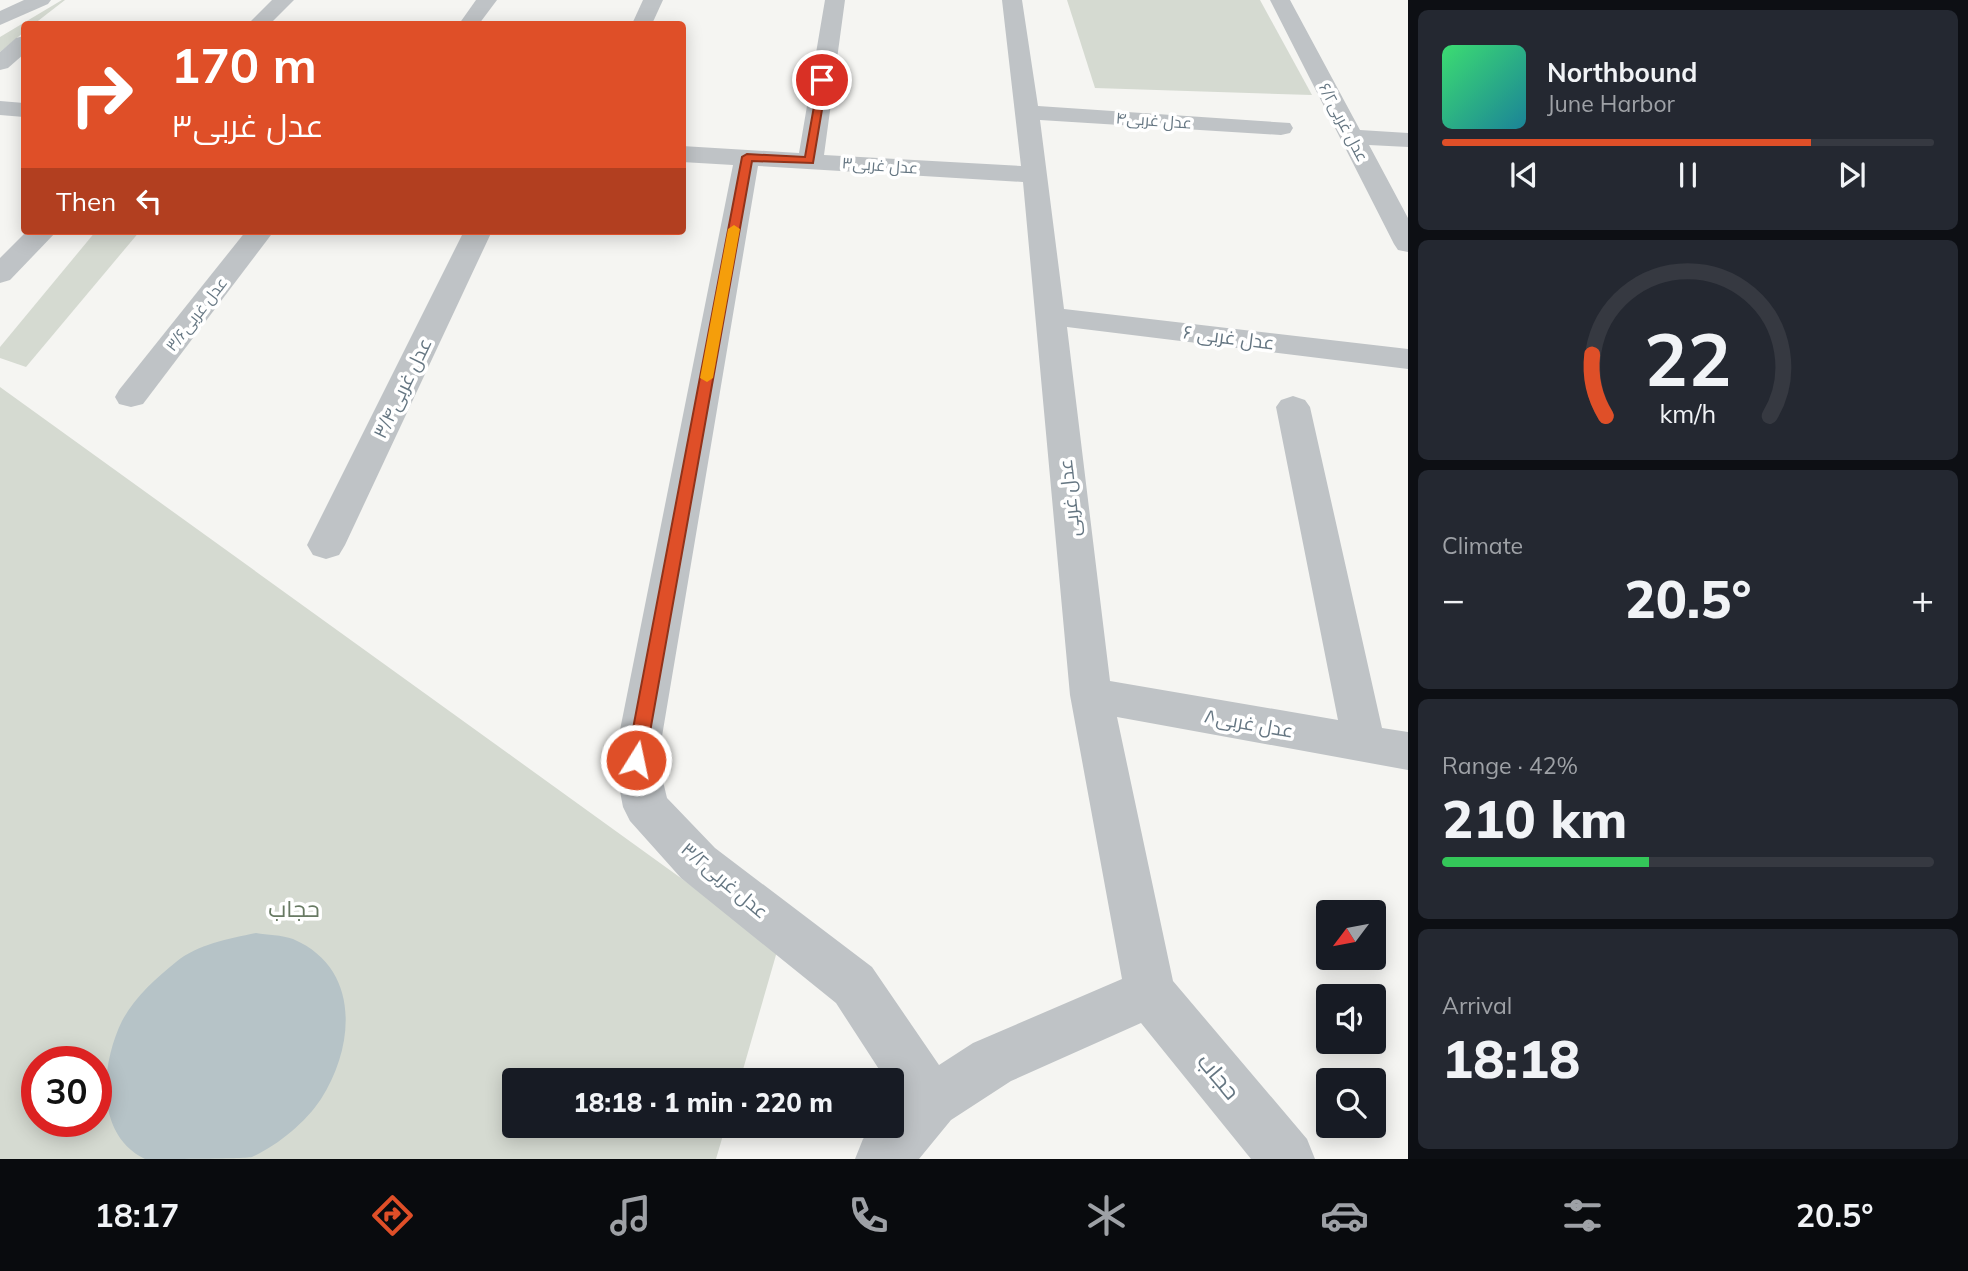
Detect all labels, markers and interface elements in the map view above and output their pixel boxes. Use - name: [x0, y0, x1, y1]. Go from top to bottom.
- text: 170 m: [171, 34, 317, 95]
- icon: right: [56, 49, 147, 140]
- pin: [792, 50, 852, 110]
- text: Northbound: [1547, 56, 1697, 89]
- icon: arrive: [803, 61, 841, 99]
- street label: ۶/۲عدل غربی: [1314, 79, 1373, 165]
- text: June Harbor: [1547, 89, 1675, 118]
- text: عدل غربی۳: [171, 105, 324, 145]
- street label: عدل غربی۴: [1115, 107, 1193, 134]
- street label: عدل غربی۳: [841, 152, 919, 179]
- icon: previous: [1505, 156, 1543, 194]
- icon: pause: [1669, 156, 1707, 194]
- icon: next: [1833, 156, 1871, 194]
- icon: left: [130, 182, 168, 220]
- text: Then: [56, 185, 116, 218]
- street label: عدل غربی۳/۶: [161, 273, 232, 356]
- text: 22: [1644, 313, 1732, 404]
- street label: عدل غربی ۶: [1182, 319, 1276, 355]
- street label: عدل غربی۳/۴: [367, 334, 437, 442]
- text: km/h: [1660, 397, 1716, 428]
- street label: عدل غربی: [1053, 458, 1085, 538]
- text: Climate: [1442, 531, 1523, 560]
- text: 20.5°: [1624, 566, 1752, 631]
- text: −: [1442, 575, 1465, 623]
- text: +: [1911, 575, 1934, 623]
- street label: عدل غربی۸: [1203, 703, 1295, 743]
- position arrow: [599, 723, 673, 797]
- text: Range · 42%: [1442, 751, 1578, 780]
- text: 210 km: [1442, 786, 1627, 851]
- street label: عدل غربی۳/۲: [677, 837, 773, 923]
- park label: حجاب: [268, 894, 320, 923]
- north arrow: [1316, 900, 1386, 970]
- map controls: [1316, 900, 1386, 1138]
- button: sound: [1316, 984, 1386, 1054]
- text: Arrival: [1442, 991, 1512, 1020]
- text: 18:18: [1442, 1026, 1580, 1091]
- speed limit sign: 30: [21, 1046, 112, 1137]
- street label: حجاب: [1191, 1047, 1247, 1105]
- button: search: [1316, 1068, 1386, 1138]
- text: 18:18 · 1 min · 220 m: [573, 1086, 833, 1119]
- icon: directions: [368, 1191, 417, 1240]
- icon: music: [606, 1191, 655, 1240]
- icon: phone: [844, 1191, 893, 1240]
- icon: climate: [1082, 1191, 1131, 1240]
- icon: car: [1320, 1191, 1369, 1240]
- icon: filters: [1558, 1191, 1607, 1240]
- text: 18:17: [94, 1195, 179, 1235]
- text: 20.5°: [1796, 1195, 1873, 1235]

